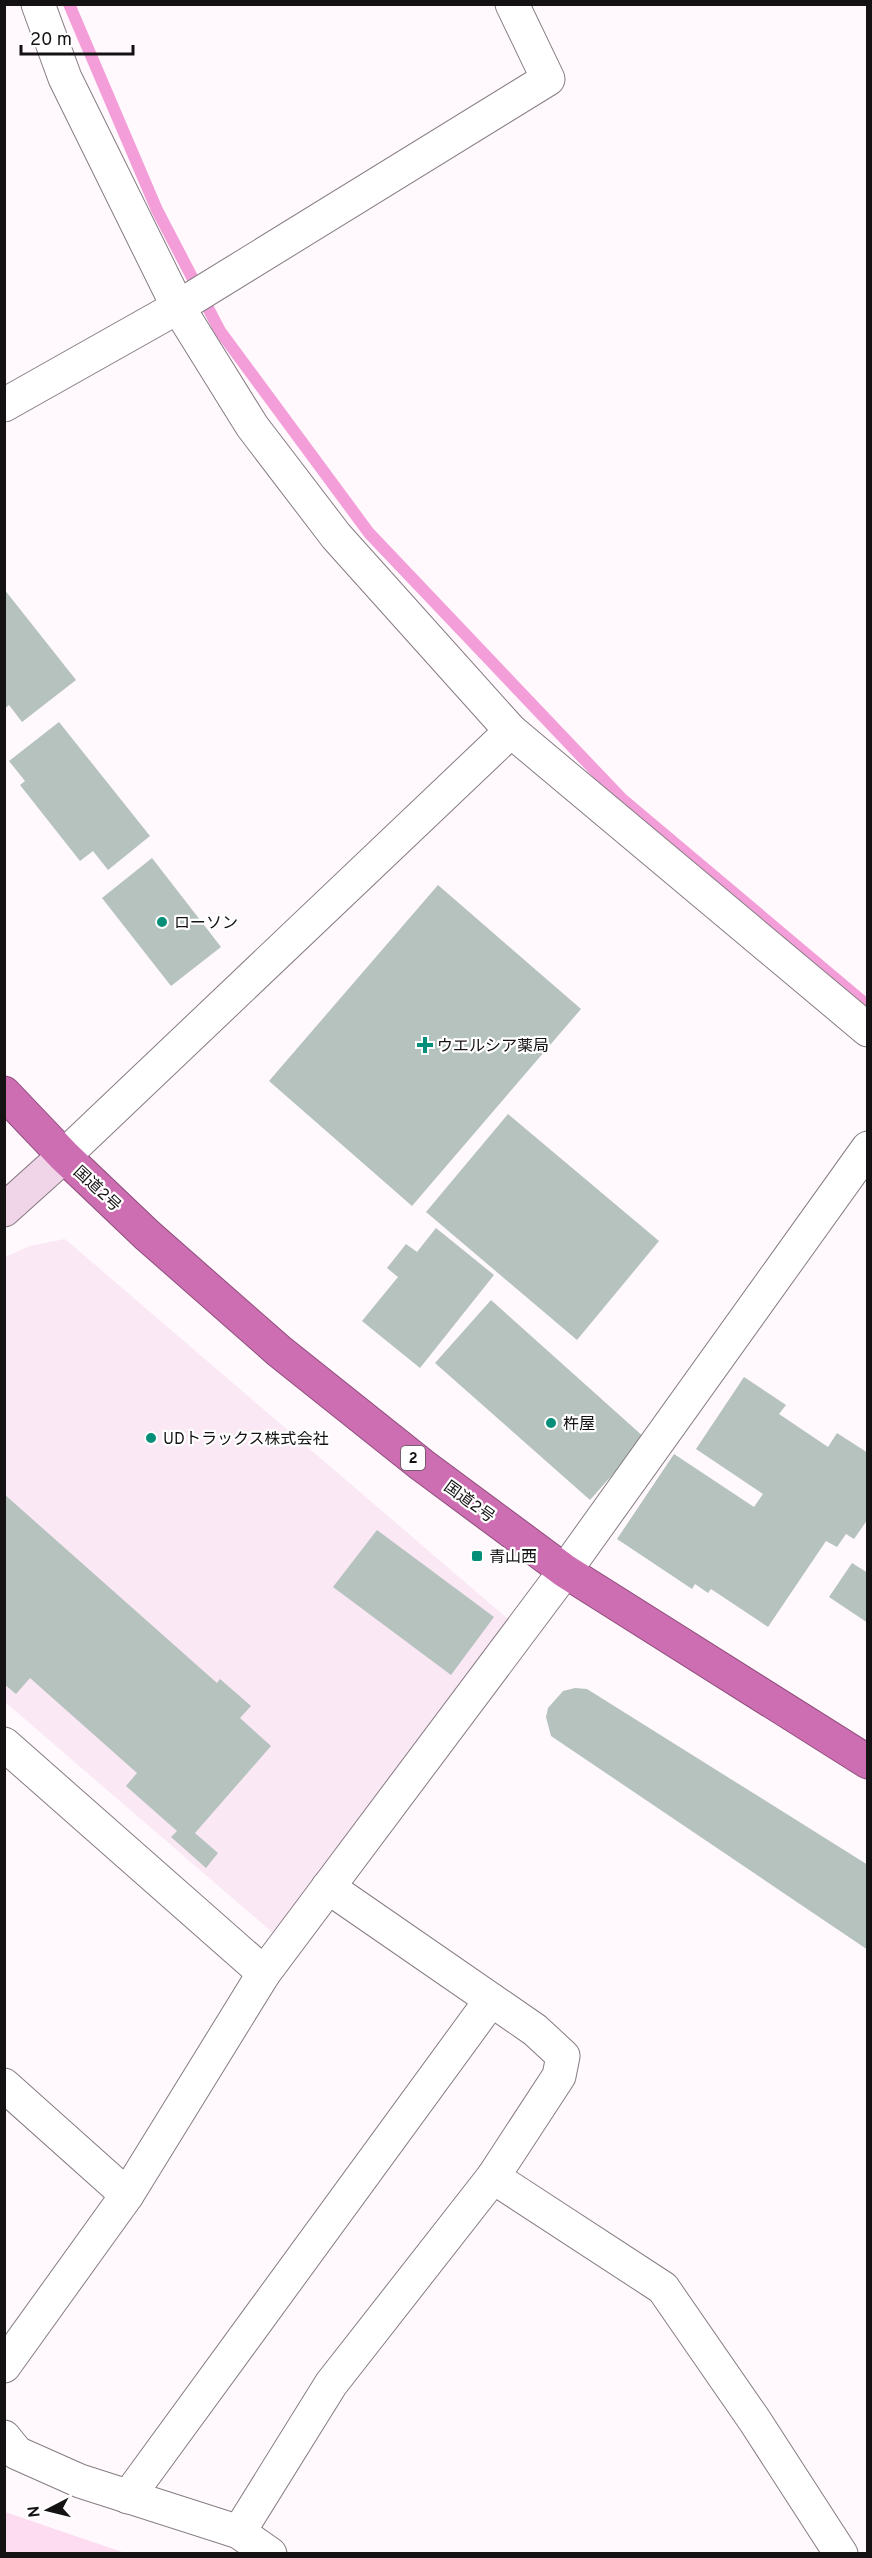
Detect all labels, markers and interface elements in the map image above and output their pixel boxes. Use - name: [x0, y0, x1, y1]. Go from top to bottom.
- scale bar: [21, 18, 134, 56]
- text: 20 m: [30, 29, 72, 52]
- place label: ローソン: [174, 914, 238, 934]
- marker: ローソン: [155, 915, 169, 929]
- place label: ウエルシア薬局: [437, 1037, 549, 1057]
- marker: ウエルシア薬局: [418, 1038, 432, 1052]
- street label: 国道2号: [69, 1162, 125, 1216]
- place label: 杵屋: [563, 1415, 595, 1435]
- marker: 杵屋: [544, 1416, 558, 1430]
- place label: UDトラックス株式会社: [163, 1430, 328, 1450]
- marker: UDトラックス株式会社: [144, 1431, 158, 1445]
- road number: 2: [401, 1446, 425, 1470]
- street label: 国道2号: [440, 1478, 498, 1528]
- place label: 青山西: [489, 1548, 537, 1568]
- marker: 青山西: [470, 1549, 484, 1563]
- north arrow: [18, 2480, 78, 2540]
- text: N: [24, 2505, 46, 2519]

